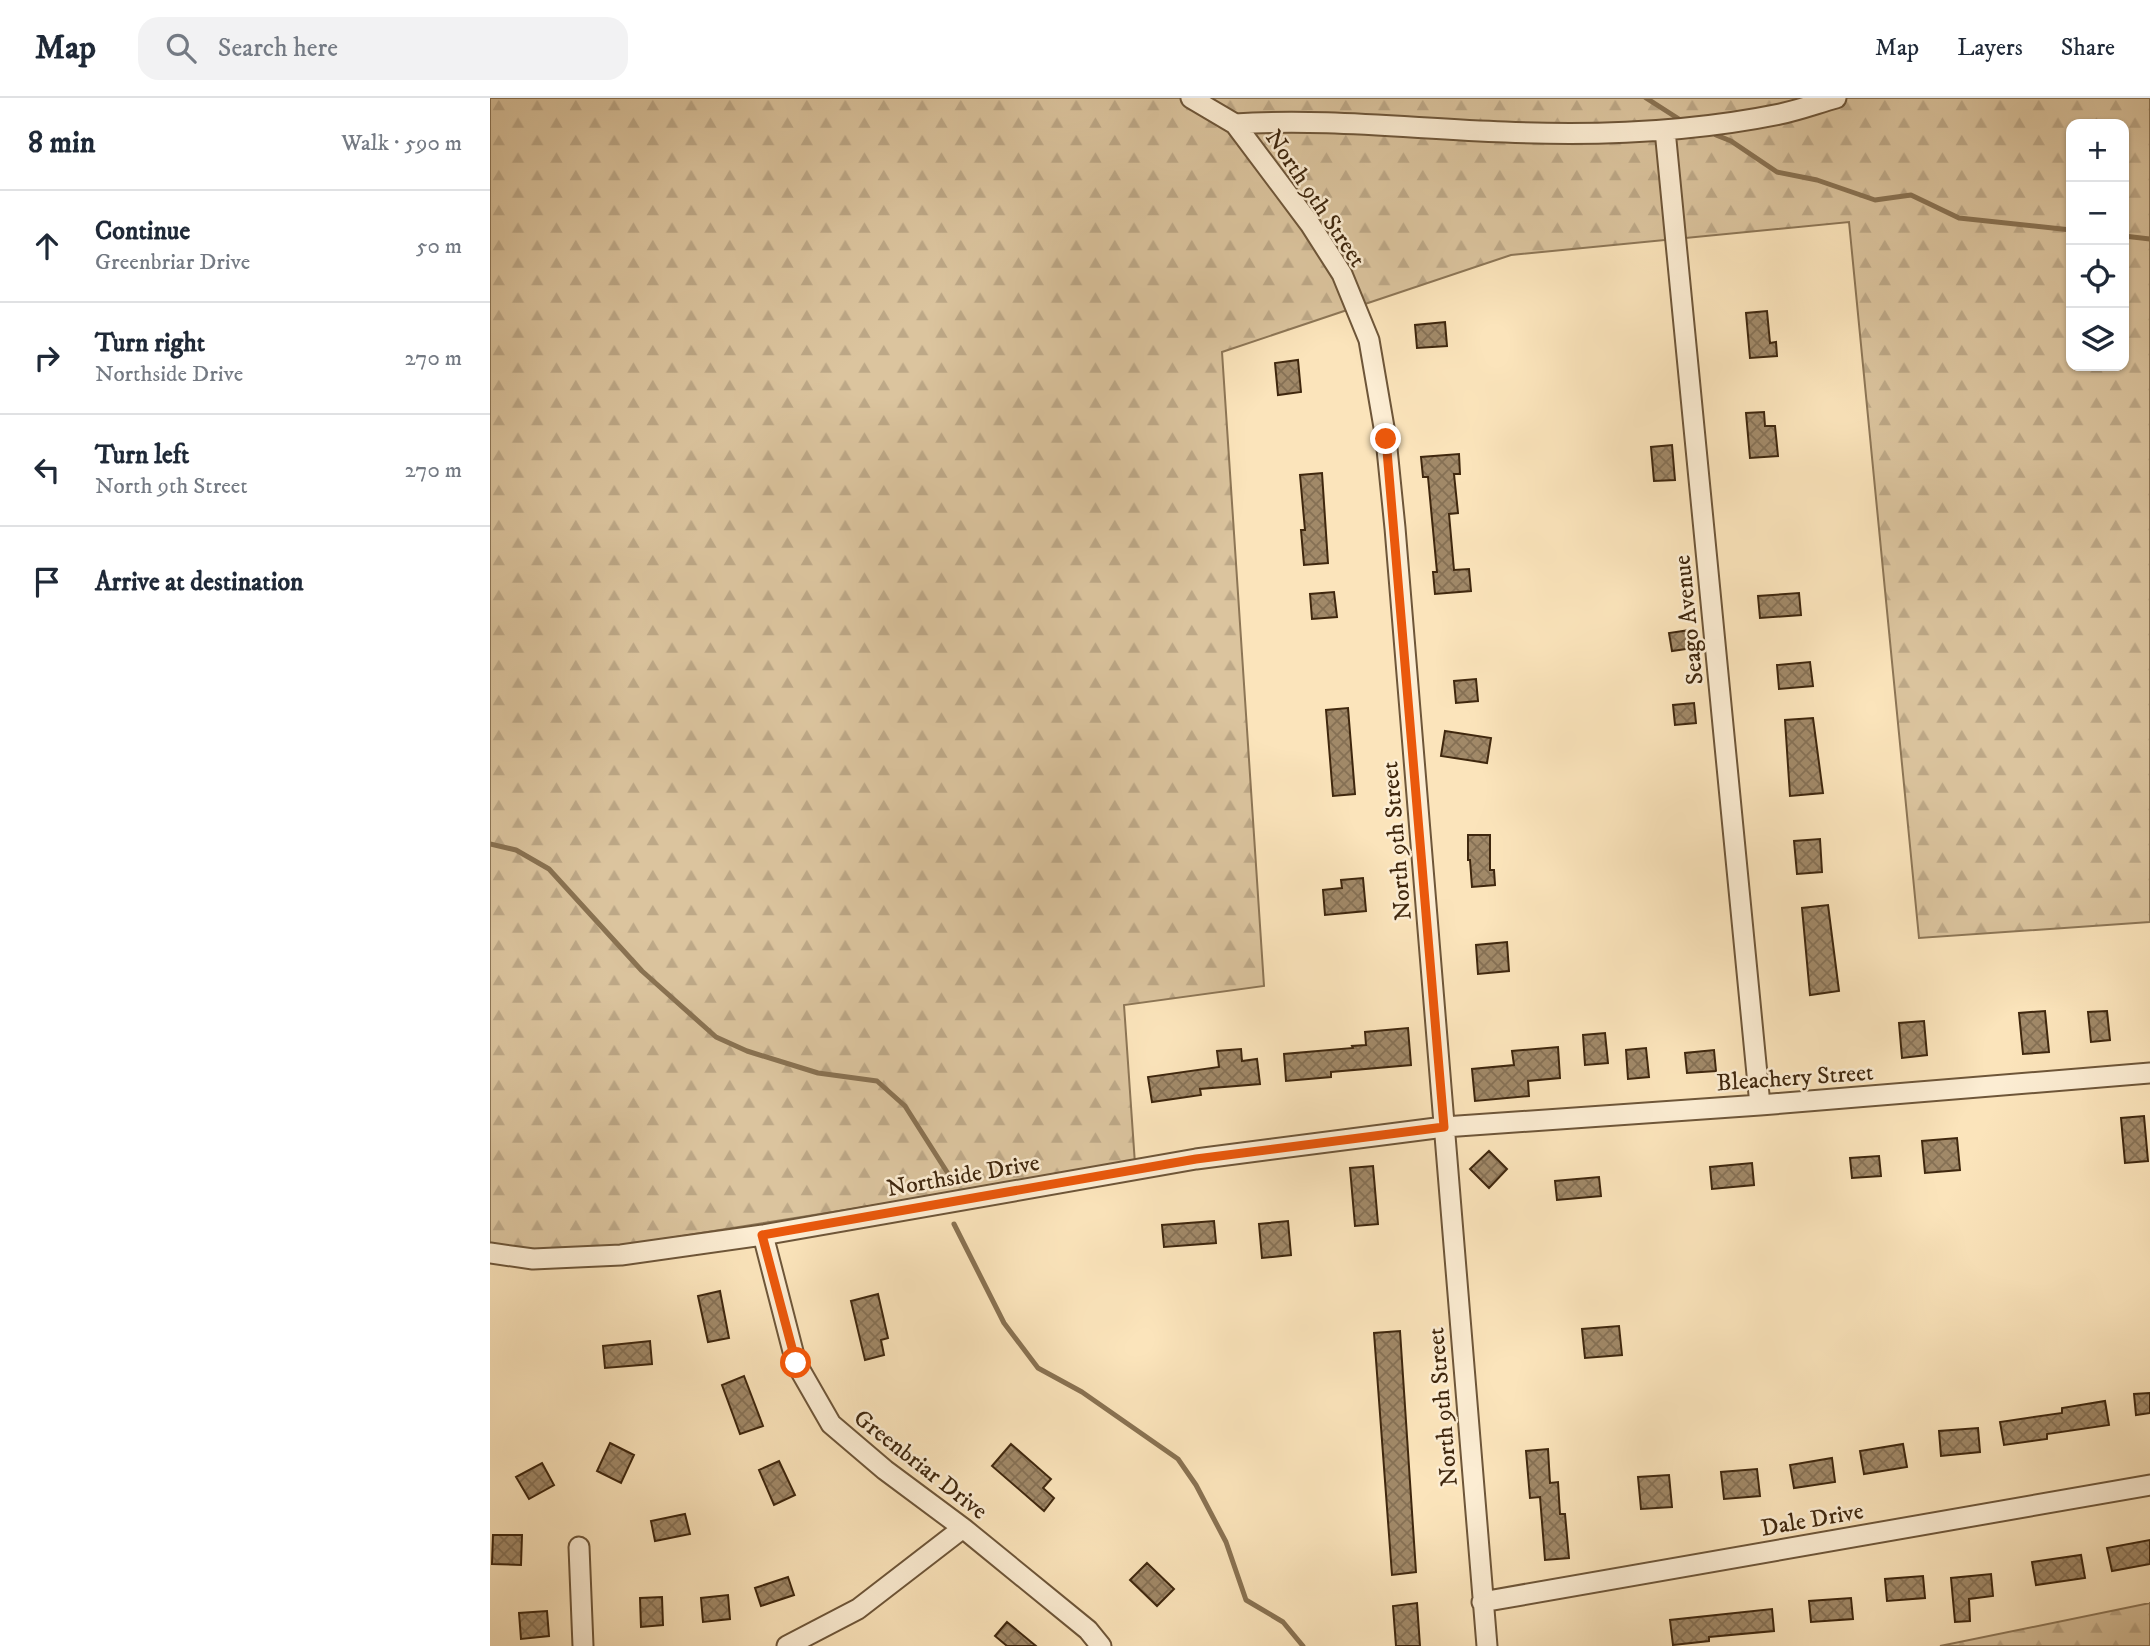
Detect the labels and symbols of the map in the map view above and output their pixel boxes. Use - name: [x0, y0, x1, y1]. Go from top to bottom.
- street label: North 9th Street: [1258, 124, 1372, 273]
- route end: [1370, 423, 1401, 454]
- street label: Seago Avenue: [1667, 553, 1711, 686]
- street label: North 9th Street: [1375, 760, 1419, 922]
- street label: Bleachery Street: [1716, 1058, 1875, 1098]
- street label: Northside Drive: [884, 1148, 1042, 1204]
- street label: North 9th Street: [1421, 1326, 1465, 1488]
- route start: [780, 1347, 811, 1378]
- street label: Greenbriar Drive: [847, 1403, 994, 1527]
- street label: Dale Drive: [1758, 1496, 1866, 1544]

